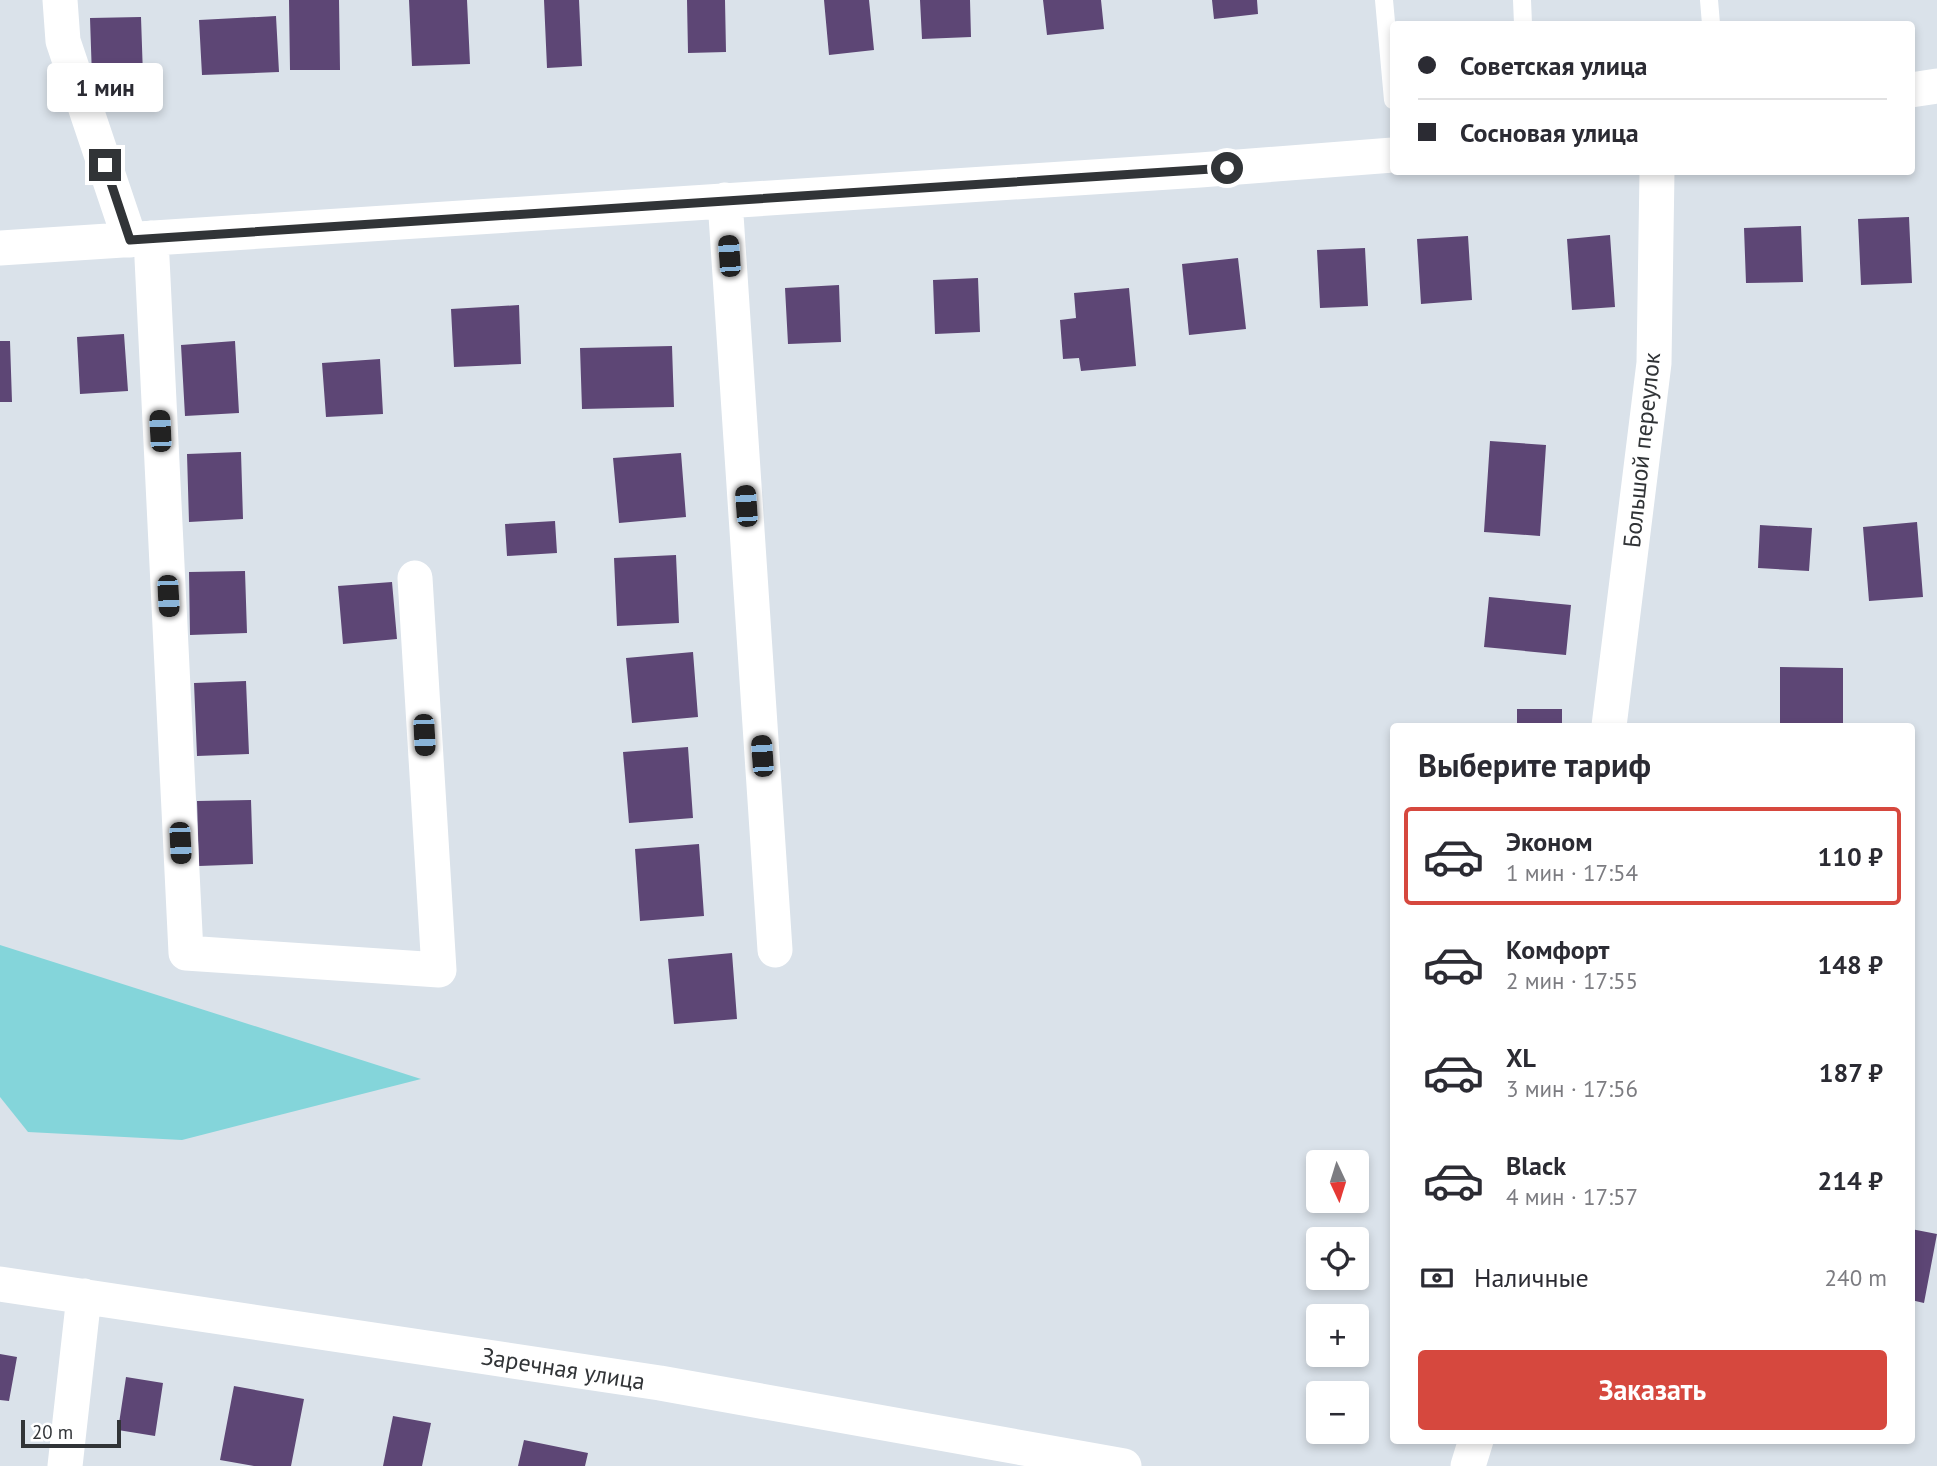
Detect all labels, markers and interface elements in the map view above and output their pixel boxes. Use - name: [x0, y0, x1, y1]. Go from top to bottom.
- text: Советская улица: [1460, 49, 1647, 82]
- callout: 1 мин: [47, 64, 163, 113]
- text: 1 мин: [75, 73, 135, 102]
- text: Сосновая улица: [1460, 116, 1639, 149]
- route end: [89, 149, 121, 181]
- route start: [1211, 152, 1243, 184]
- car: [718, 234, 741, 278]
- street label: Большой переулок: [1616, 350, 1667, 549]
- car: [149, 409, 172, 453]
- car: [735, 484, 758, 528]
- car: [157, 574, 180, 618]
- car: [413, 713, 436, 757]
- car: [751, 734, 774, 778]
- text: Выберите тариф: [1418, 744, 1651, 786]
- car: [169, 821, 192, 865]
- icon: car: [1422, 825, 1485, 888]
- text: Эконом: [1506, 825, 1593, 858]
- text: 110 ₽: [1817, 840, 1883, 873]
- text: 1 мин · 17:54: [1506, 858, 1638, 887]
- icon: car: [1422, 933, 1485, 996]
- text: Комфорт: [1506, 933, 1609, 966]
- text: 148 ₽: [1817, 948, 1883, 981]
- text: 2 мин · 17:55: [1506, 966, 1638, 995]
- icon: car: [1422, 1041, 1485, 1104]
- text: XL: [1506, 1041, 1536, 1074]
- text: 187 ₽: [1819, 1056, 1883, 1089]
- text: 3 мин · 17:56: [1506, 1074, 1638, 1103]
- icon: car: [1422, 1149, 1485, 1212]
- text: Black: [1506, 1149, 1566, 1182]
- north arrow: [1306, 1150, 1368, 1213]
- map controls: [1306, 1150, 1369, 1444]
- text: 214 ₽: [1817, 1164, 1883, 1197]
- text: 4 мин · 17:57: [1506, 1182, 1638, 1211]
- button: locate: [1306, 1227, 1369, 1290]
- icon: cash: [1418, 1259, 1456, 1297]
- text: Наличные: [1474, 1261, 1589, 1294]
- text: 240 m: [1825, 1263, 1887, 1292]
- button: +: [1306, 1304, 1369, 1367]
- street label: Заречная улица: [479, 1340, 647, 1397]
- button: Заказать: [1418, 1350, 1887, 1430]
- button: −: [1306, 1381, 1369, 1444]
- scale bar: [21, 1417, 121, 1449]
- text: 20 m: [32, 1420, 73, 1444]

